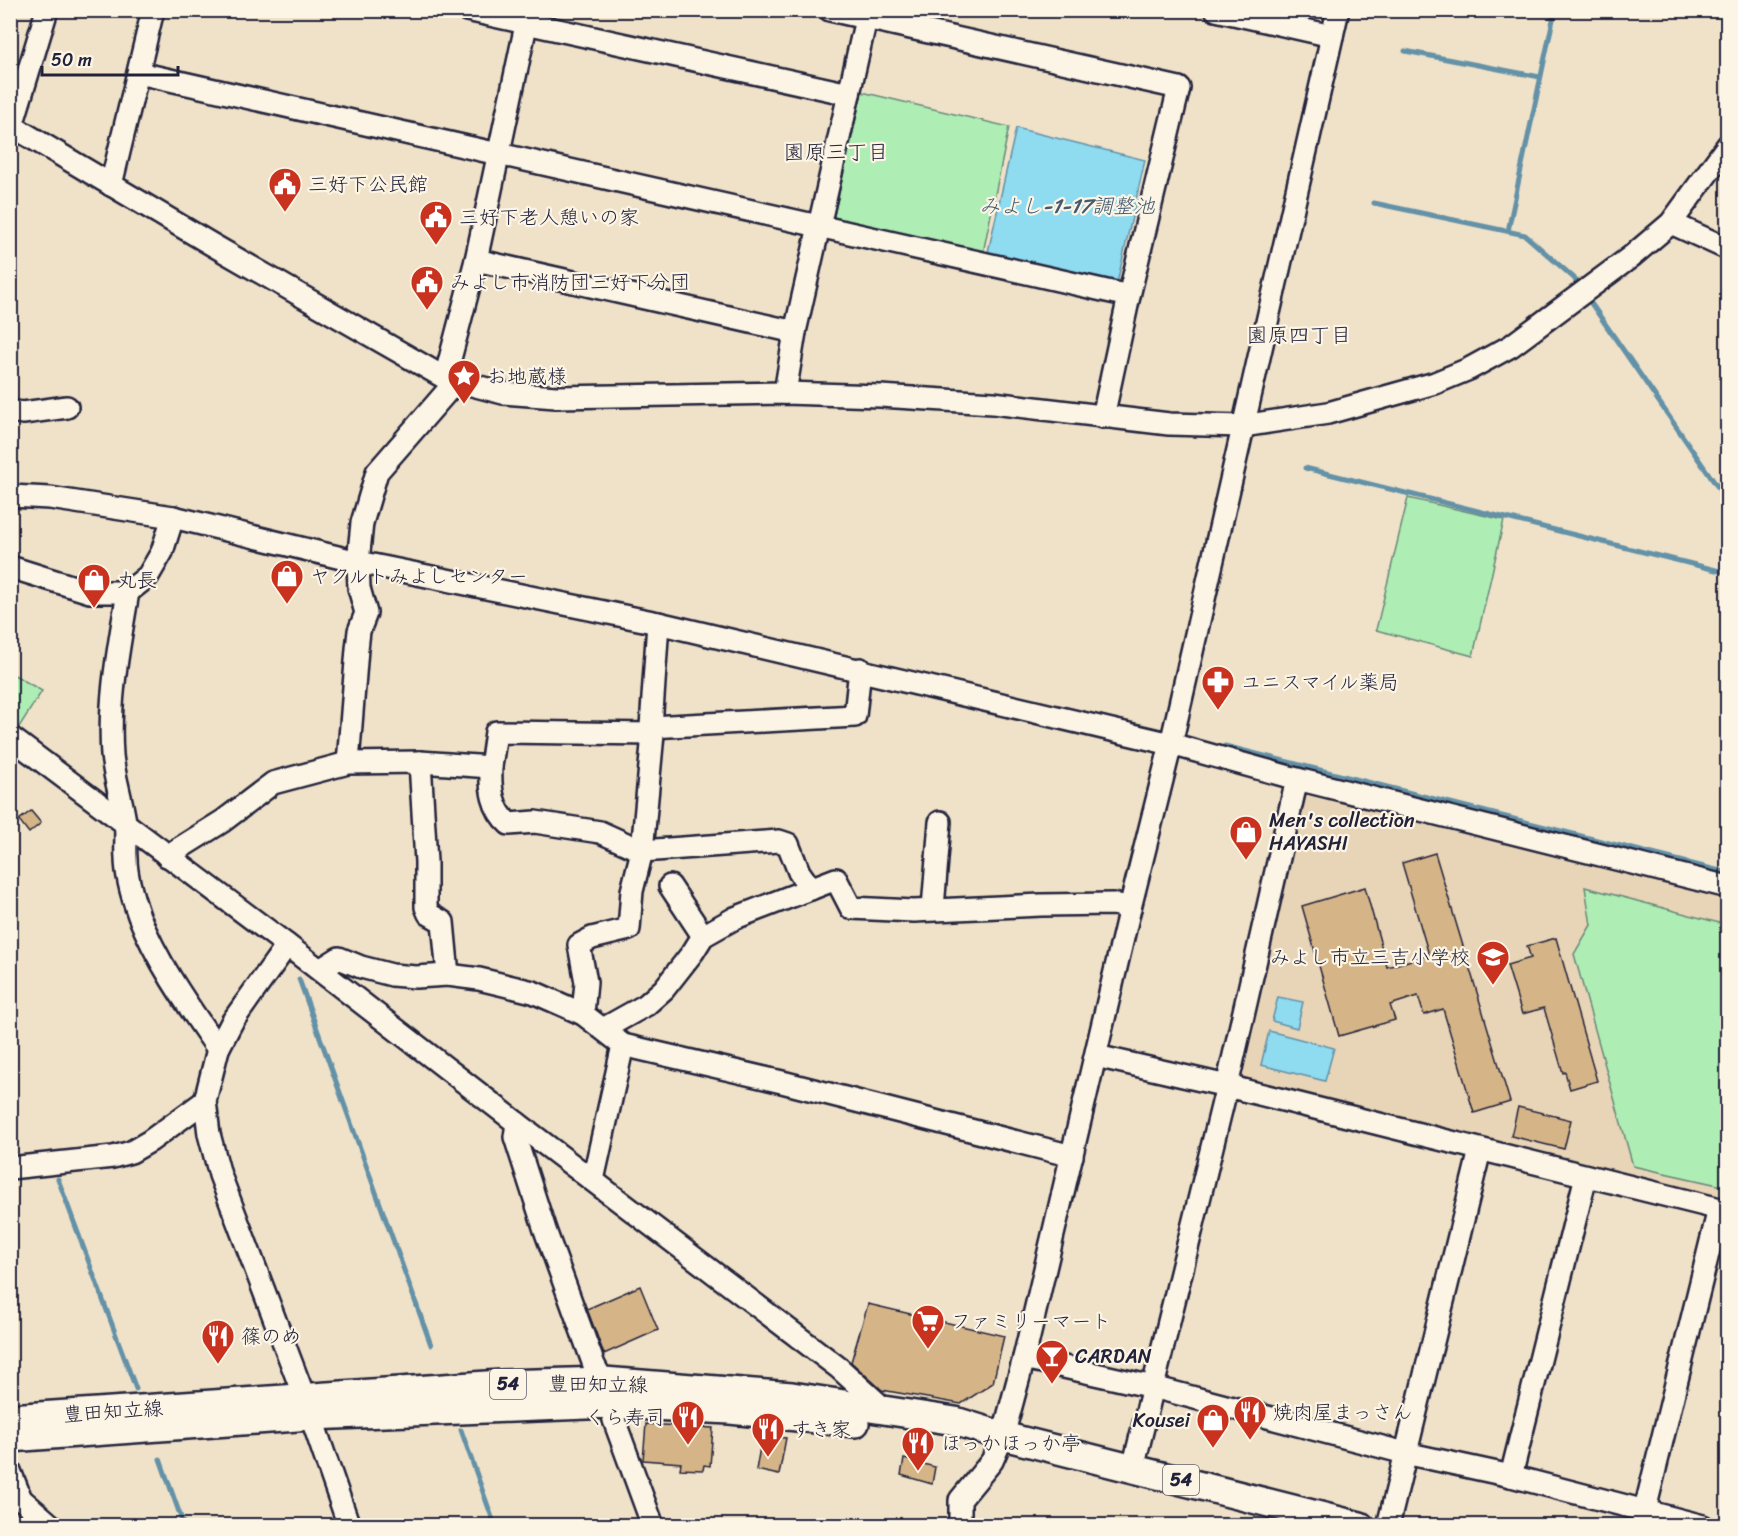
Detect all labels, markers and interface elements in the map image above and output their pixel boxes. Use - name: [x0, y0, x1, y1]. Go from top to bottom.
- scale bar: [42, 39, 178, 77]
- text: 50 m: [51, 44, 92, 76]
- district label: 園原三丁目: [784, 133, 889, 171]
- public building icon: 三好下公民館: [267, 166, 303, 213]
- place label: 三好下公民館: [308, 167, 428, 202]
- water label: みよし-1-17調整池: [979, 187, 1156, 225]
- public building icon: 三好下老人憩いの家: [418, 199, 454, 246]
- place label: 三好下老人憩いの家: [459, 200, 639, 235]
- public building icon: みよし市消防団三好下分団: [409, 264, 445, 311]
- place label: みよし市消防団三好下分団: [450, 265, 690, 300]
- district label: 園原四丁目: [1247, 316, 1352, 354]
- place icon: お地蔵様: [446, 358, 482, 405]
- place label: お地蔵様: [487, 359, 567, 394]
- shop icon: ヤクルトみよしセンター: [269, 558, 305, 605]
- place label: ヤクルトみよしセンター: [310, 559, 528, 594]
- shop icon: 丸長: [76, 562, 112, 609]
- place label: 丸長: [117, 563, 157, 598]
- pharmacy icon: ユニスマイル薬局: [1200, 664, 1236, 711]
- place label: ユニスマイル薬局: [1241, 665, 1399, 700]
- place label: Men's collection HAYASHI: [1269, 803, 1415, 861]
- shop icon: Men's collection HAYASHI: [1228, 814, 1264, 861]
- school or university icon: みよし市立三吉小学校: [1475, 939, 1511, 986]
- place label: みよし市立三吉小学校: [1270, 940, 1470, 975]
- supermarket icon: ファミリーマート: [910, 1303, 946, 1350]
- place label: ファミリーマート: [951, 1304, 1111, 1339]
- restaurant icon: 篠のめ: [200, 1318, 236, 1365]
- place label: 篠のめ: [241, 1319, 301, 1354]
- bar icon: CARDAN: [1034, 1338, 1070, 1385]
- place label: CARDAN: [1075, 1339, 1152, 1374]
- street label: 豊田知立線: [548, 1366, 648, 1403]
- road number: 54: [490, 1369, 526, 1399]
- street label: 豊田知立線: [62, 1391, 164, 1432]
- restaurant icon: 焼肉屋まっさん: [1232, 1394, 1268, 1441]
- place label: 焼肉屋まっさん: [1273, 1395, 1413, 1430]
- restaurant icon: くら寿司: [670, 1399, 706, 1446]
- place label: くら寿司: [585, 1400, 665, 1435]
- shop icon: Kousei: [1195, 1402, 1231, 1449]
- place label: Kousei: [1133, 1403, 1191, 1438]
- restaurant icon: すき家: [750, 1411, 786, 1458]
- place label: すき家: [791, 1412, 851, 1447]
- restaurant icon: ほっかほっか亭: [900, 1425, 936, 1472]
- place label: ほっかほっか亭: [941, 1426, 1081, 1461]
- road number: 54: [1163, 1465, 1199, 1495]

